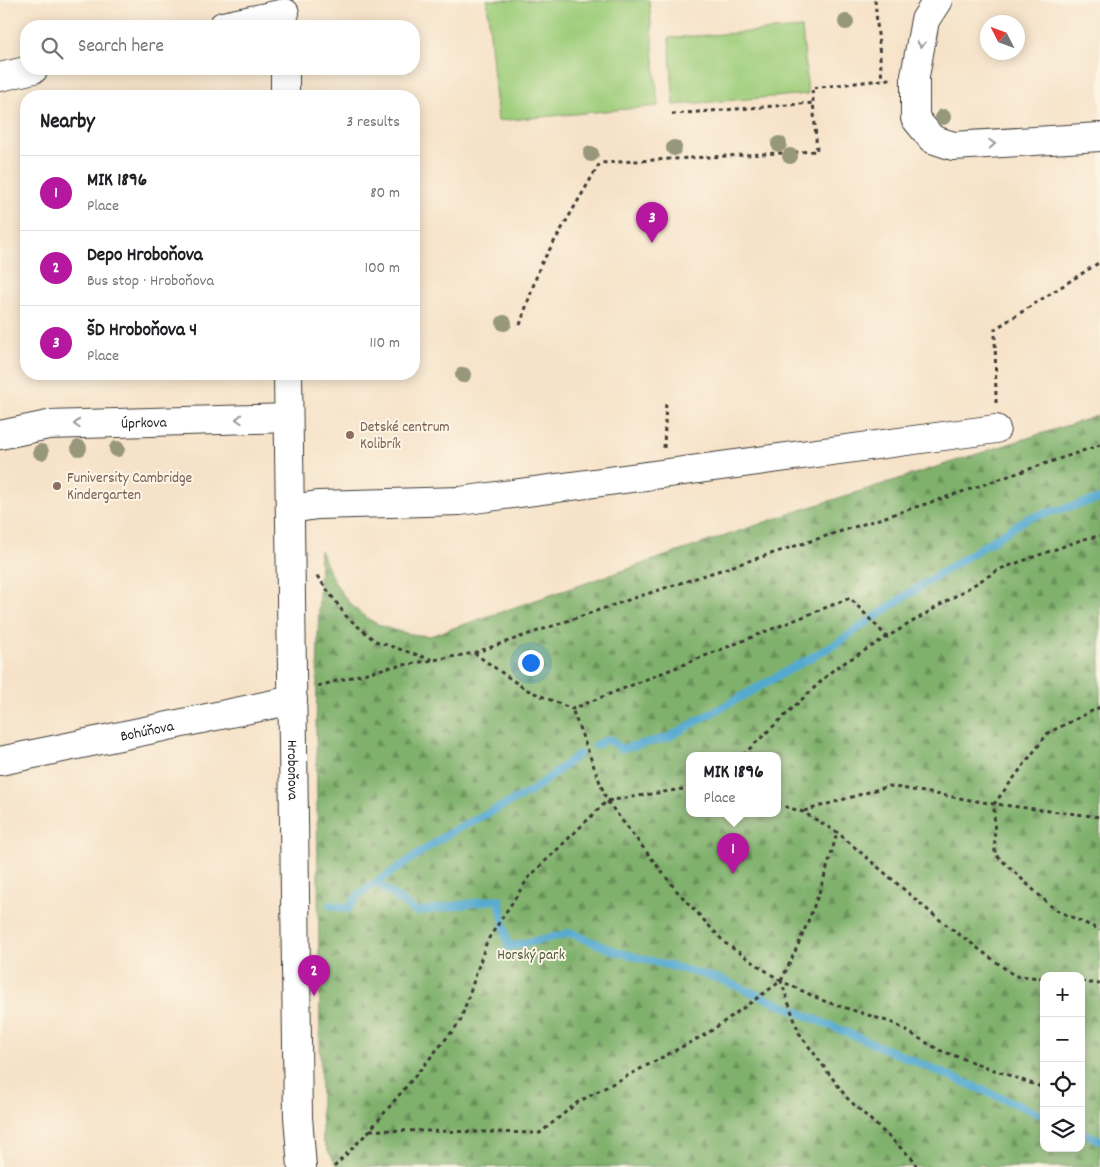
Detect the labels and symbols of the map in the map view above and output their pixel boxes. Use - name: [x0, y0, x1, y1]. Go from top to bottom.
- north arrow: [980, 15, 1025, 60]
- one-way arrow: [916, 40, 926, 49]
- one-way arrow: [989, 139, 997, 150]
- pin: 3: [636, 202, 668, 243]
- street label: Úprkova: [121, 413, 168, 436]
- one-way arrow: [235, 414, 243, 424]
- place label: Detské centrum Kolibrík: [360, 417, 450, 456]
- one-way arrow: [73, 419, 80, 429]
- marker: Detské centrum Kolibrík: [344, 429, 356, 441]
- place label: Funiversity Cambridge Kindergarten: [67, 468, 193, 507]
- marker: Funiversity Cambridge Kindergarten: [51, 480, 63, 492]
- your location: [518, 650, 544, 676]
- street label: Bohúňova: [119, 716, 177, 749]
- street label: Hroboňova: [280, 740, 303, 801]
- pin: 1: [717, 833, 749, 874]
- park label: Horský park: [497, 945, 565, 967]
- pin: 2: [298, 955, 330, 996]

